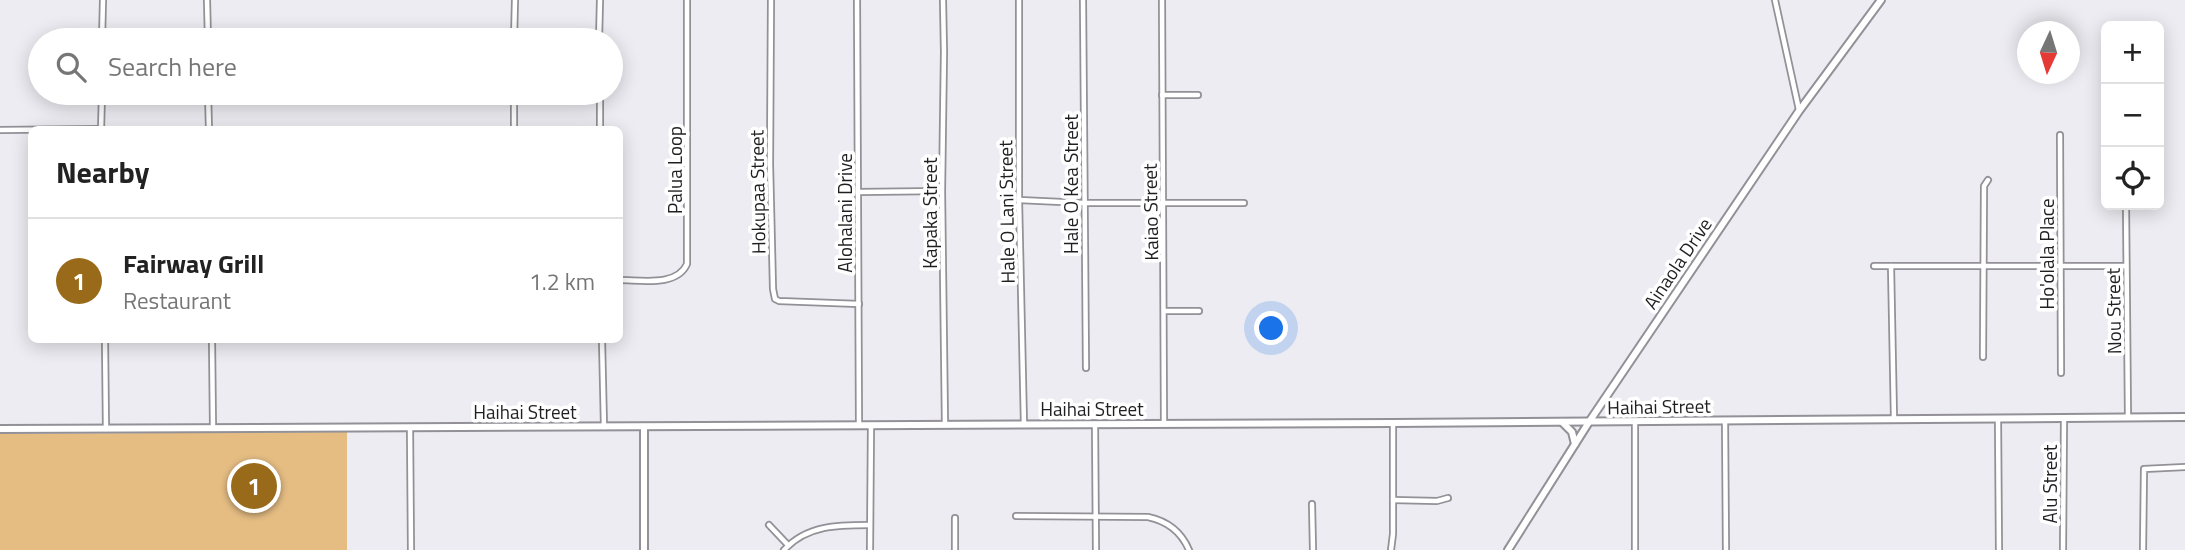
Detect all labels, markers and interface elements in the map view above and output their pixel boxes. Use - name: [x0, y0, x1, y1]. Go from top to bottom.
- north arrow: [2017, 21, 2080, 84]
- map controls: [2101, 21, 2164, 210]
- button: +: [2101, 21, 2164, 84]
- search box: [28, 28, 623, 105]
- text: Search here: [108, 47, 237, 86]
- icon: search: [52, 48, 90, 86]
- button: −: [2101, 84, 2164, 147]
- street label: Hale O Kea Street: [1056, 114, 1085, 254]
- street label: Palua Loop: [660, 126, 689, 214]
- street label: Hokupaa Street: [741, 129, 773, 254]
- street label: Hale O Lani Street: [990, 140, 1022, 284]
- button: locate: [2101, 147, 2164, 210]
- text: Nearby: [56, 149, 149, 195]
- street label: Alohalani Drive: [830, 153, 859, 273]
- street label: Kapaka Street: [915, 157, 944, 269]
- street label: Kaiao Street: [1135, 163, 1165, 261]
- street label: Ho'olala Place: [2032, 198, 2061, 310]
- street label: Ainaola Drive: [1636, 211, 1718, 315]
- text: Fairway Grill: [123, 244, 264, 283]
- text: 1: [73, 264, 85, 299]
- text: 1.2 km: [529, 264, 595, 299]
- street label: Nou Street: [2098, 267, 2128, 354]
- text: Restaurant: [123, 283, 231, 318]
- your location: [1254, 311, 1288, 345]
- street label: Haihai Street: [1607, 391, 1711, 421]
- street label: Haihai Street: [1040, 394, 1144, 423]
- street label: Haihai Street: [473, 397, 577, 426]
- street label: Alu Street: [2035, 444, 2064, 523]
- pin: 1: [231, 460, 277, 512]

